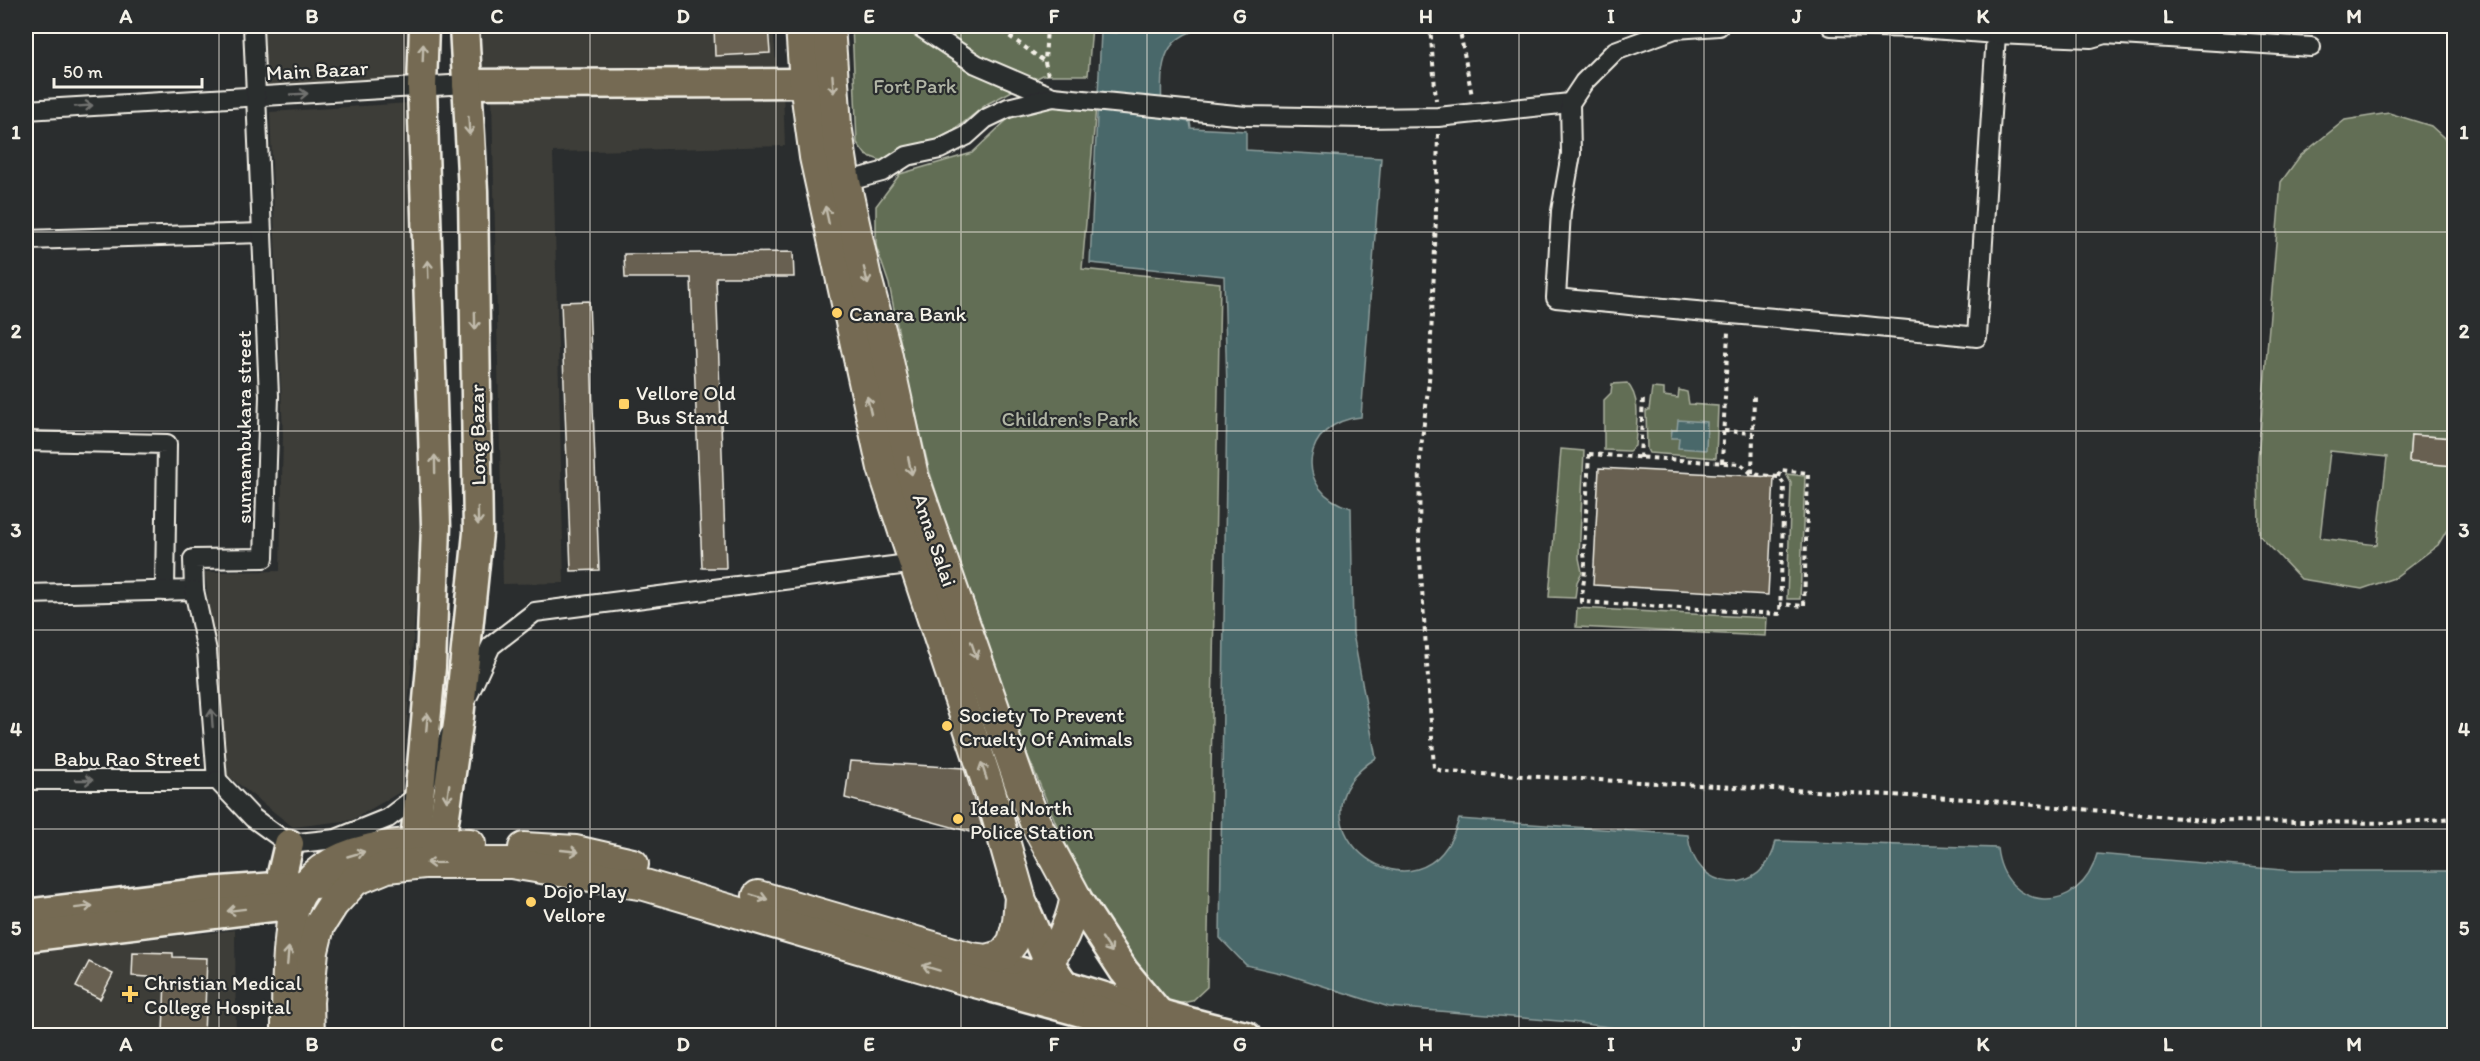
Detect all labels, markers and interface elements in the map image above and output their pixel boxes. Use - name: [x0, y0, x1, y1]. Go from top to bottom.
- text: A: [119, 4, 133, 28]
- text: B: [306, 4, 319, 28]
- text: C: [491, 4, 504, 28]
- text: D: [676, 4, 690, 28]
- text: E: [863, 4, 875, 28]
- text: F: [1049, 4, 1060, 28]
- text: G: [1233, 4, 1247, 28]
- text: H: [1419, 4, 1433, 28]
- text: I: [1607, 4, 1615, 28]
- text: J: [1791, 4, 1802, 28]
- text: K: [1977, 4, 1991, 28]
- text: L: [2163, 4, 2174, 28]
- text: M: [2346, 4, 2362, 28]
- one-way arrow: [417, 44, 428, 64]
- scale bar: [54, 51, 202, 89]
- street label: Main Bazar: [265, 55, 369, 85]
- text: 50 m: [63, 61, 103, 83]
- one-way arrow: [828, 73, 839, 93]
- park label: Fort Park: [873, 73, 957, 98]
- one-way arrow: [289, 88, 309, 99]
- one-way arrow: [73, 100, 93, 111]
- one-way arrow: [464, 115, 475, 135]
- text: 1: [11, 120, 21, 144]
- text: 1: [2459, 120, 2469, 144]
- one-way arrow: [821, 205, 832, 225]
- one-way arrow: [423, 260, 434, 280]
- one-way arrow: [860, 266, 872, 285]
- place label: Canara Bank: [849, 301, 967, 326]
- marker: Canara Bank: [830, 306, 844, 320]
- one-way arrow: [469, 310, 481, 330]
- text: 2: [11, 319, 22, 343]
- text: 2: [2459, 319, 2470, 343]
- street label: sunnambukara street: [231, 330, 256, 524]
- place label: Vellore Old Bus Stand: [636, 380, 736, 429]
- street label: Long Bazar: [464, 384, 490, 486]
- one-way arrow: [863, 396, 875, 415]
- marker: Vellore Old Bus Stand: [617, 397, 631, 411]
- park label: Children's Park: [1001, 406, 1139, 431]
- one-way arrow: [429, 455, 441, 475]
- one-way arrow: [905, 456, 917, 475]
- street label: Anna Salai: [907, 490, 963, 590]
- one-way arrow: [472, 505, 484, 525]
- text: 3: [11, 518, 22, 542]
- text: 3: [2459, 518, 2470, 542]
- one-way arrow: [969, 640, 980, 659]
- place label: Society To Prevent Cruelty Of Animals: [959, 702, 1133, 751]
- one-way arrow: [206, 708, 217, 728]
- one-way arrow: [421, 712, 432, 732]
- text: 4: [10, 717, 22, 741]
- text: 4: [2458, 717, 2470, 741]
- marker: Society To Prevent Cruelty Of Animals: [940, 719, 954, 733]
- street label: Babu Rao Street: [54, 746, 200, 771]
- one-way arrow: [978, 762, 989, 781]
- one-way arrow: [73, 774, 93, 786]
- one-way arrow: [443, 783, 454, 802]
- place label: Ideal North Police Station: [970, 795, 1094, 844]
- marker: Ideal North Police Station: [951, 812, 965, 826]
- one-way arrow: [560, 846, 579, 857]
- one-way arrow: [346, 848, 365, 860]
- one-way arrow: [425, 857, 445, 869]
- place label: Dojo Play Vellore: [543, 878, 627, 927]
- one-way arrow: [750, 892, 769, 903]
- marker: Dojo Play Vellore: [524, 895, 538, 909]
- one-way arrow: [73, 901, 93, 912]
- one-way arrow: [227, 905, 247, 916]
- text: 5: [11, 916, 22, 940]
- text: 5: [2459, 916, 2470, 940]
- one-way arrow: [1101, 937, 1113, 953]
- one-way arrow: [283, 947, 294, 967]
- one-way arrow: [922, 962, 941, 973]
- place label: Christian Medical College Hospital: [144, 970, 302, 1019]
- marker: Christian Medical College Hospital: [121, 985, 139, 1003]
- text: A: [119, 1032, 133, 1056]
- text: B: [306, 1032, 319, 1056]
- text: C: [491, 1032, 504, 1056]
- text: D: [676, 1032, 690, 1056]
- text: E: [863, 1032, 875, 1056]
- text: F: [1049, 1032, 1060, 1056]
- text: G: [1233, 1032, 1247, 1056]
- text: H: [1419, 1032, 1433, 1056]
- text: I: [1607, 1032, 1615, 1056]
- text: J: [1791, 1032, 1802, 1056]
- text: K: [1977, 1032, 1991, 1056]
- text: L: [2163, 1032, 2174, 1056]
- text: M: [2346, 1032, 2362, 1056]

